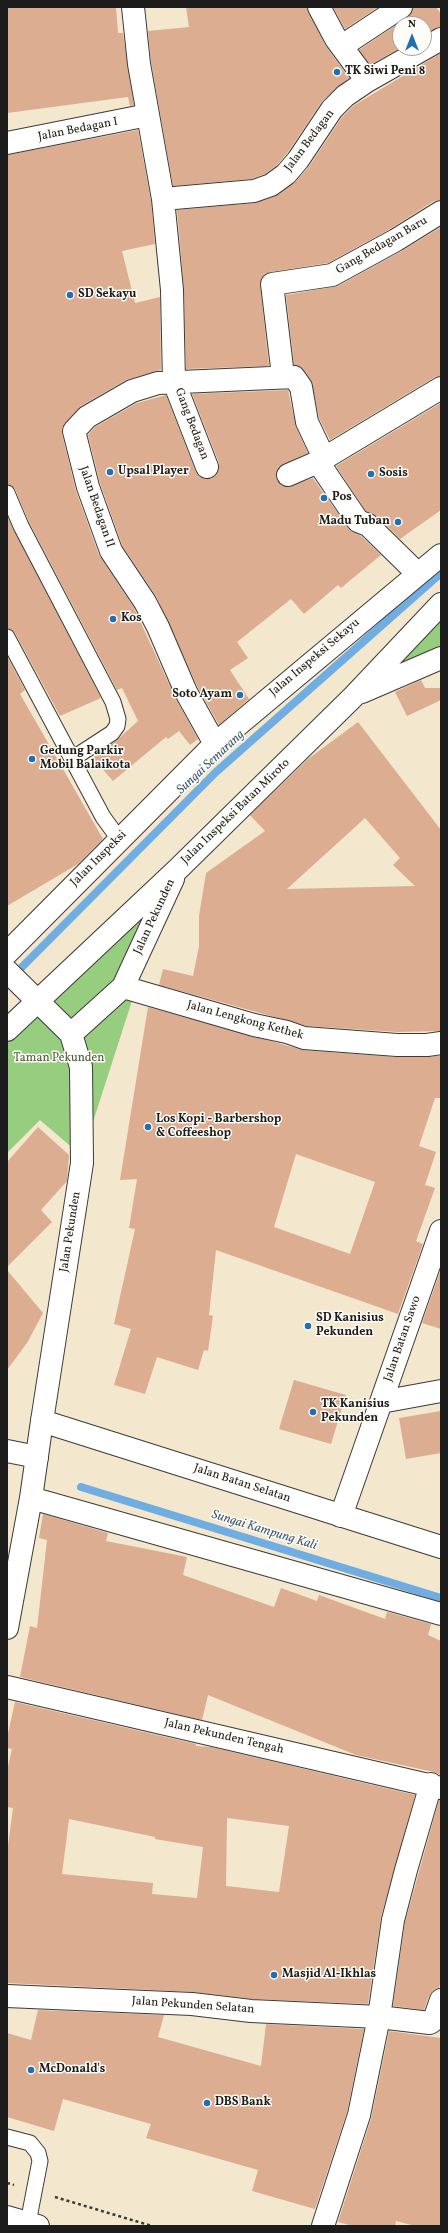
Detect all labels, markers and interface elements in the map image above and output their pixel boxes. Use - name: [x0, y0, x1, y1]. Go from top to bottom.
- north arrow: [392, 16, 432, 56]
- text: N: [408, 17, 416, 32]
- place label: TK Siwi Peni 8: [345, 65, 425, 79]
- marker: TK Siwi Peni 8: [332, 67, 342, 77]
- street label: Jalan Bedagan: [282, 107, 338, 175]
- street label: Jalan Bedagan I: [37, 115, 119, 145]
- street label: Gang Bedagan Baru: [334, 214, 430, 278]
- place label: SD Sekayu: [78, 288, 136, 302]
- marker: SD Sekayu: [65, 290, 75, 300]
- street label: Gang Bedagan: [171, 386, 211, 462]
- street label: Jalan Bedagan II: [75, 464, 117, 550]
- place label: Upsal Player: [118, 465, 189, 479]
- marker: Upsal Player: [105, 467, 115, 477]
- place label: Sosis: [379, 467, 408, 481]
- marker: Sosis: [366, 469, 376, 479]
- place label: Pos: [332, 491, 352, 505]
- marker: Pos: [319, 493, 329, 503]
- place label: Madu Tuban: [319, 515, 390, 529]
- marker: Madu Tuban: [393, 517, 403, 527]
- place label: Kos: [121, 612, 142, 626]
- marker: Kos: [108, 614, 118, 624]
- street label: Jalan Inspeksi Sekayu: [267, 616, 363, 700]
- place label: Soto Ayam: [172, 688, 232, 702]
- marker: Soto Ayam: [235, 690, 245, 700]
- water label: Sungai Semarang: [174, 728, 248, 798]
- place label: Gedung Parkir Mobil Balaikota: [40, 745, 131, 773]
- marker: Gedung Parkir Mobil Balaikota: [27, 754, 37, 764]
- street label: Jalan Inspeksi Batan Miroto: [179, 756, 293, 868]
- street label: Jalan Inspeksi: [68, 828, 130, 890]
- street label: Jalan Pekunden: [131, 877, 179, 957]
- street label: Jalan Lengkong Kethek: [185, 998, 305, 1044]
- park label: Taman Pekunden: [14, 1052, 104, 1066]
- place label: Los Kopi - Barbershop & Coffeeshop: [156, 1113, 281, 1141]
- marker: Los Kopi - Barbershop & Coffeeshop: [143, 1122, 153, 1132]
- street label: Jalan Pekunden: [58, 1191, 84, 1273]
- street label: Jalan Batan Sawo: [382, 1294, 424, 1384]
- place label: SD Kanisius Pekunden: [316, 1312, 384, 1340]
- marker: SD Kanisius Pekunden: [303, 1321, 313, 1331]
- place label: TK Kanisius Pekunden: [321, 1398, 390, 1426]
- marker: TK Kanisius Pekunden: [308, 1407, 318, 1417]
- street label: Jalan Batan Selatan: [192, 1462, 292, 1506]
- water label: Sungai Kampung Kali: [210, 1508, 318, 1554]
- street label: Jalan Pekunden Tengah: [163, 1716, 285, 1758]
- place label: Masjid Al-Ikhlas: [282, 1968, 376, 1982]
- marker: Masjid Al-Ikhlas: [269, 1970, 279, 1980]
- street label: Jalan Pekunden Selatan: [131, 1995, 255, 2017]
- place label: McDonald's: [39, 2063, 105, 2077]
- marker: McDonald's: [26, 2065, 36, 2075]
- place label: DBS Bank: [215, 2096, 271, 2110]
- marker: DBS Bank: [202, 2098, 212, 2108]

